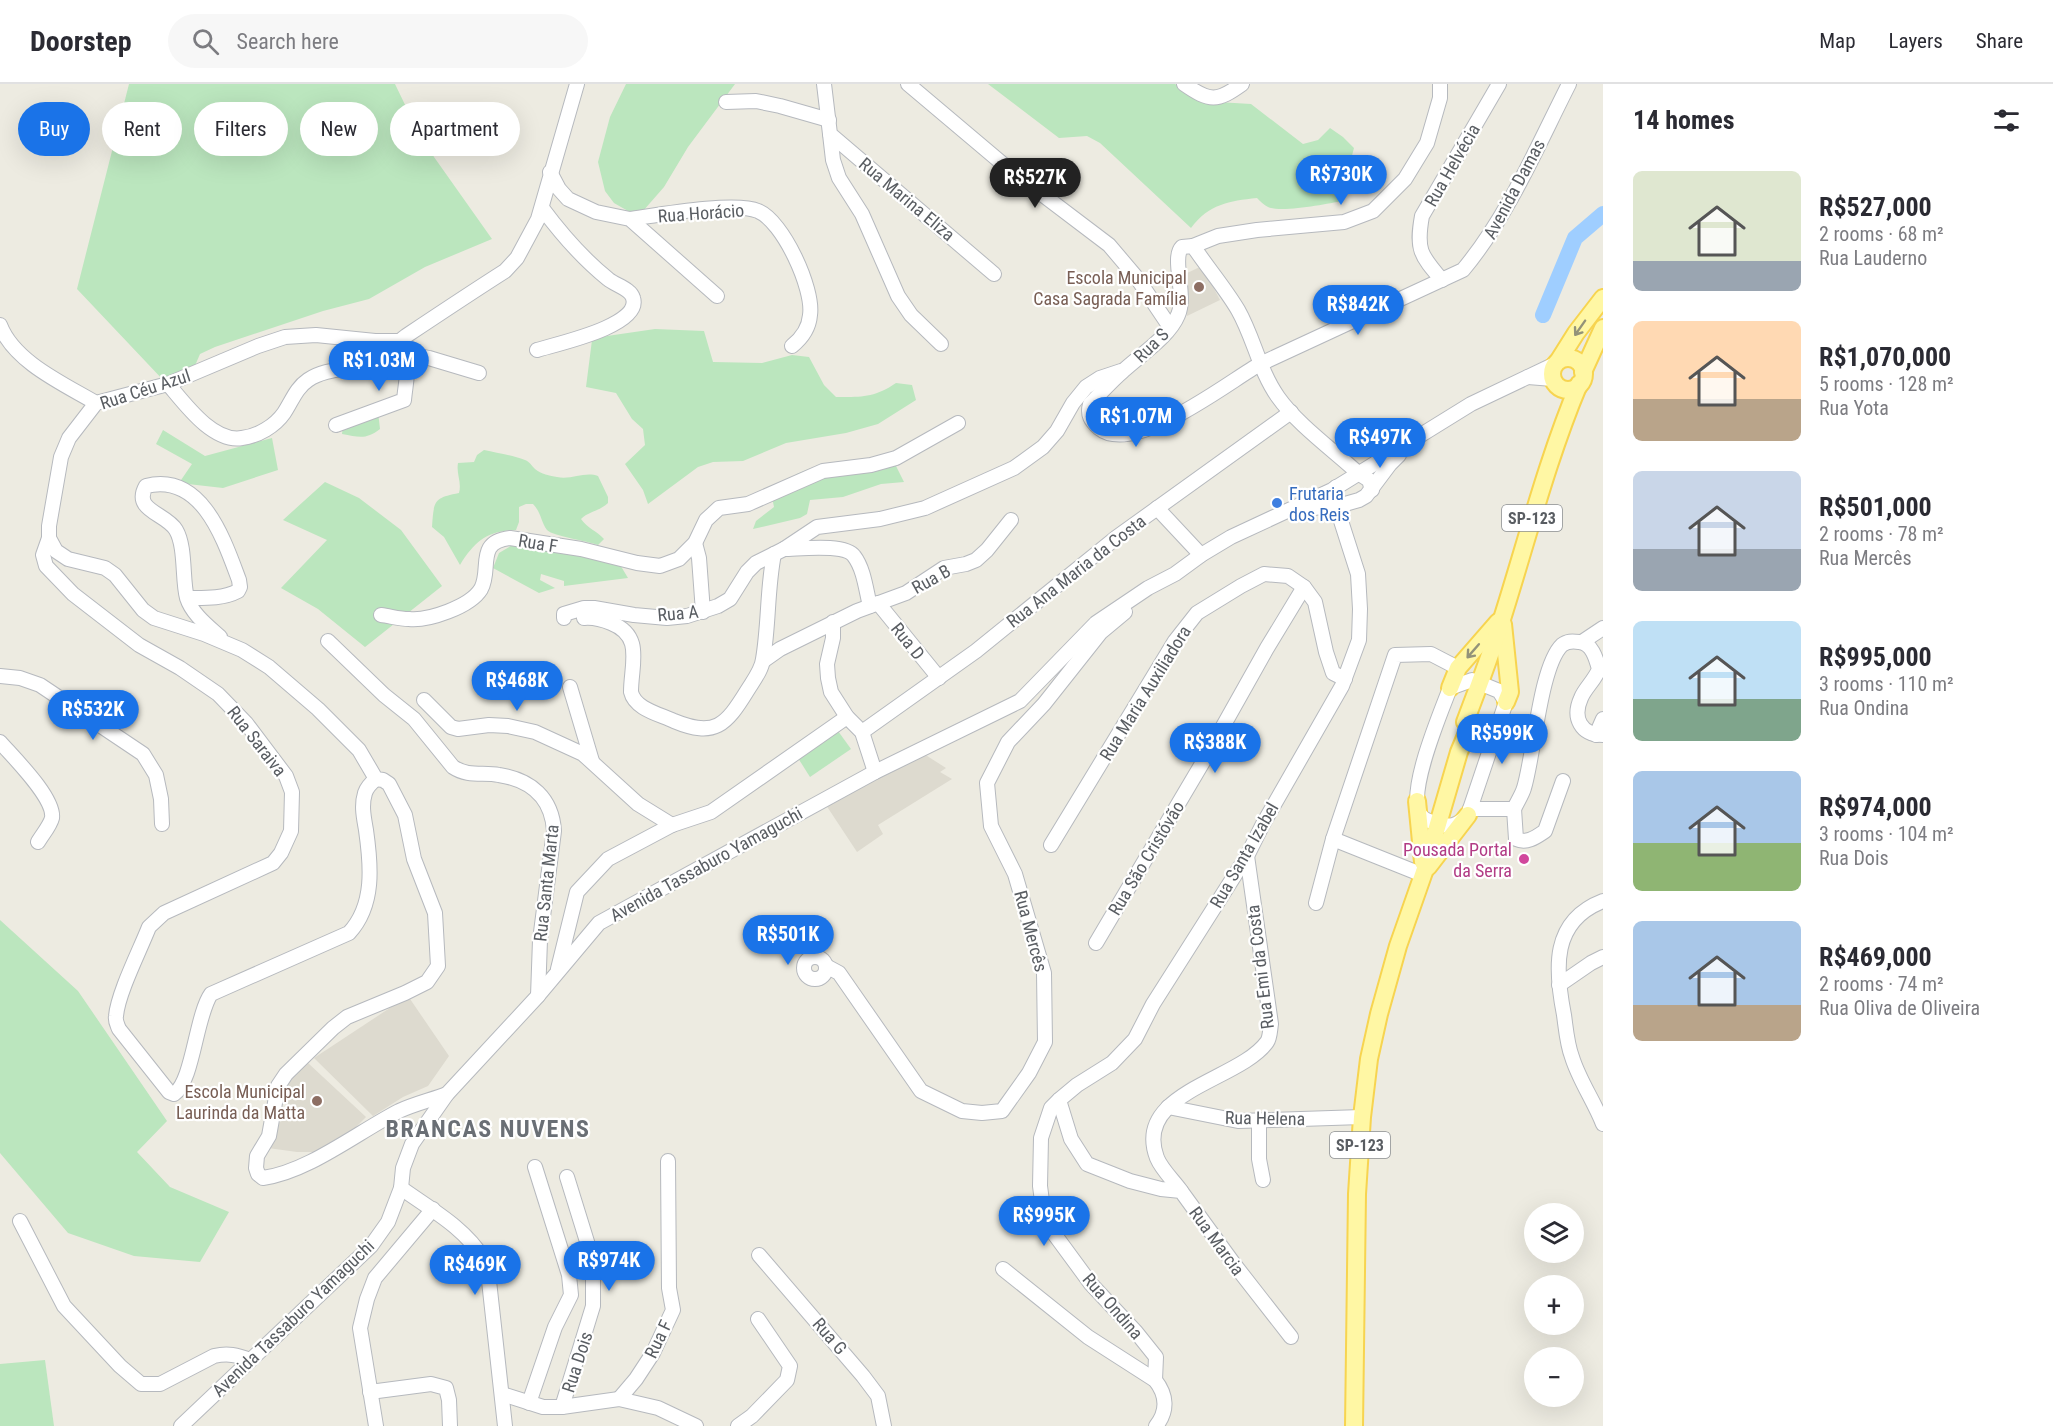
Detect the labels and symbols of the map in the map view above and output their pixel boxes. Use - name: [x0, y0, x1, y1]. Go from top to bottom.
- street label: Rua Helvécia: [1420, 120, 1484, 210]
- street label: Avenida Damas: [1479, 136, 1549, 242]
- street label: Rua Marina Eliza: [855, 153, 959, 245]
- pin: R$730K: [1292, 155, 1390, 206]
- pin: R$527K: [986, 158, 1084, 209]
- street label: Rua Horácio: [657, 200, 745, 226]
- place label: Escola Municipal Casa Sagrada Família: [1033, 267, 1187, 309]
- marker: Escola Municipal Casa Sagrada Família: [1192, 280, 1206, 294]
- pin: R$842K: [1309, 285, 1407, 336]
- one-way arrow: [1574, 320, 1586, 336]
- street label: Rua S: [1129, 323, 1173, 367]
- pin: R$1.03M: [324, 341, 434, 392]
- street label: Rua Céu Azul: [97, 365, 193, 413]
- pin: R$1.07M: [1081, 397, 1191, 448]
- pin: R$497K: [1331, 418, 1429, 469]
- place label: Frutaria dos Reis: [1289, 483, 1350, 525]
- marker: Frutaria dos Reis: [1270, 496, 1284, 510]
- road number: SP-123: [1502, 505, 1562, 531]
- street label: Rua Ana Maria da Costa: [1002, 510, 1150, 632]
- street label: Rua F: [517, 530, 560, 557]
- street label: Rua B: [908, 560, 954, 598]
- street label: Rua A: [656, 601, 700, 625]
- street label: Rua D: [887, 618, 929, 664]
- street label: Rua Maria Auxiliadora: [1095, 622, 1195, 764]
- one-way arrow: [1466, 643, 1480, 658]
- pin: R$468K: [468, 661, 566, 712]
- pin: R$532K: [44, 690, 142, 741]
- street label: Rua Saraiva: [223, 702, 291, 780]
- pin: R$599K: [1453, 714, 1551, 765]
- pin: R$388K: [1166, 723, 1264, 774]
- street label: Rua São Cristóvão: [1104, 797, 1188, 919]
- street label: Rua Santa Izabel: [1205, 799, 1283, 911]
- street label: Avenida Tassaburo Yamaguchi: [606, 802, 806, 926]
- street label: Rua Santa Marta: [529, 823, 563, 943]
- place label: Pousada Portal da Serra: [1403, 839, 1512, 881]
- marker: Pousada Portal da Serra: [1517, 852, 1531, 866]
- street label: Rua Mercês: [1010, 888, 1052, 974]
- street label: Rua Emi da Costa: [1242, 904, 1278, 1030]
- pin: R$501K: [739, 915, 837, 966]
- place label: Escola Municipal Laurinda da Matta: [176, 1081, 305, 1123]
- marker: Escola Municipal Laurinda da Matta: [310, 1094, 324, 1108]
- street label: Rua Helena: [1225, 1107, 1305, 1129]
- district label: BRANCAS NUVENS: [386, 1115, 590, 1143]
- road number: SP-123: [1330, 1132, 1390, 1158]
- pin: R$995K: [995, 1196, 1093, 1247]
- street label: Rua Marcia: [1185, 1203, 1249, 1279]
- street label: Avenida Tassaburo Yamaguchi: [208, 1235, 378, 1401]
- pin: R$974K: [560, 1241, 658, 1292]
- pin: R$469K: [426, 1245, 524, 1296]
- street label: Rua Ondina: [1079, 1269, 1147, 1343]
- street label: Rua G: [808, 1313, 852, 1359]
- street label: Rua F: [640, 1316, 676, 1361]
- street label: Rua Dois: [557, 1329, 597, 1395]

